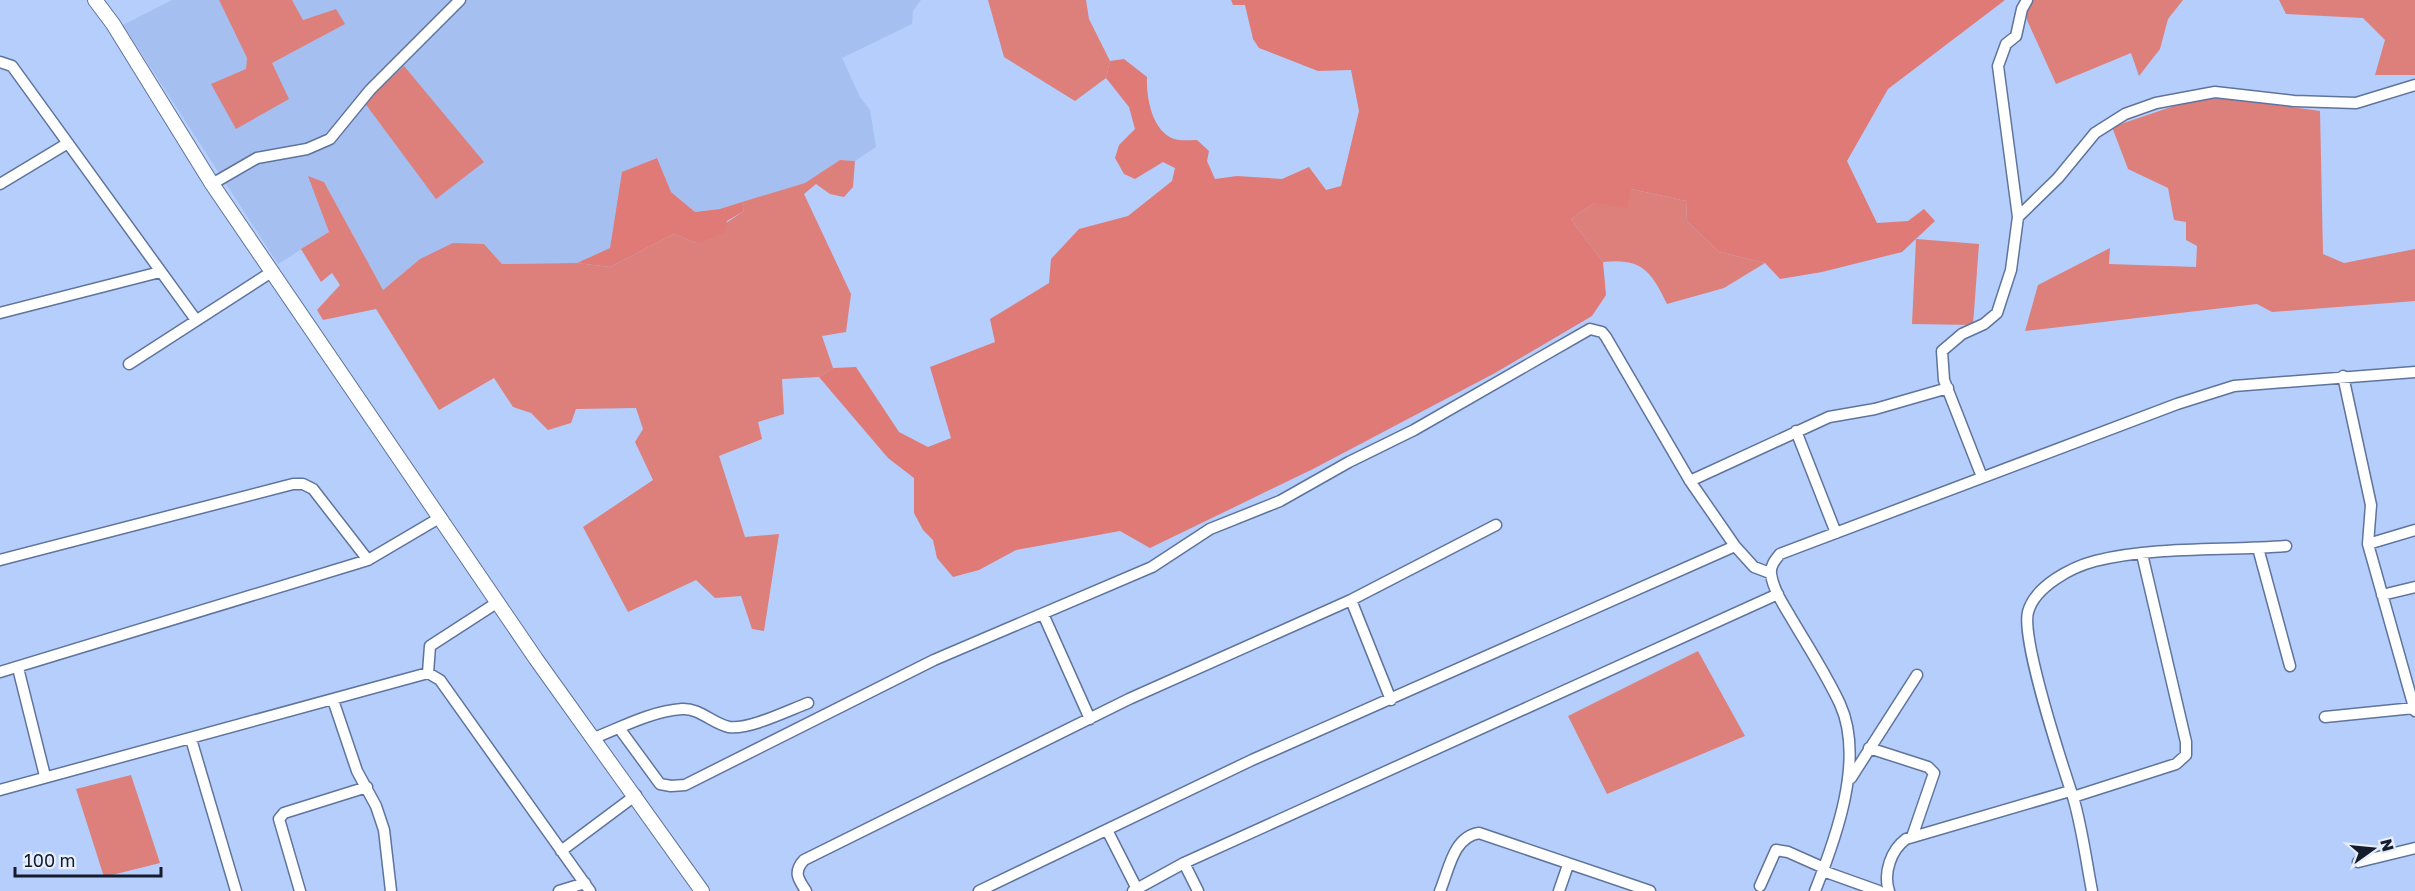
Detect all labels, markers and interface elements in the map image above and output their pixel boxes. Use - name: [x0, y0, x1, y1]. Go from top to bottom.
- north arrow: [2343, 819, 2403, 879]
- text: N: [2376, 837, 2399, 854]
- scale bar: [15, 840, 160, 878]
- text: 100 m: [24, 849, 75, 871]

